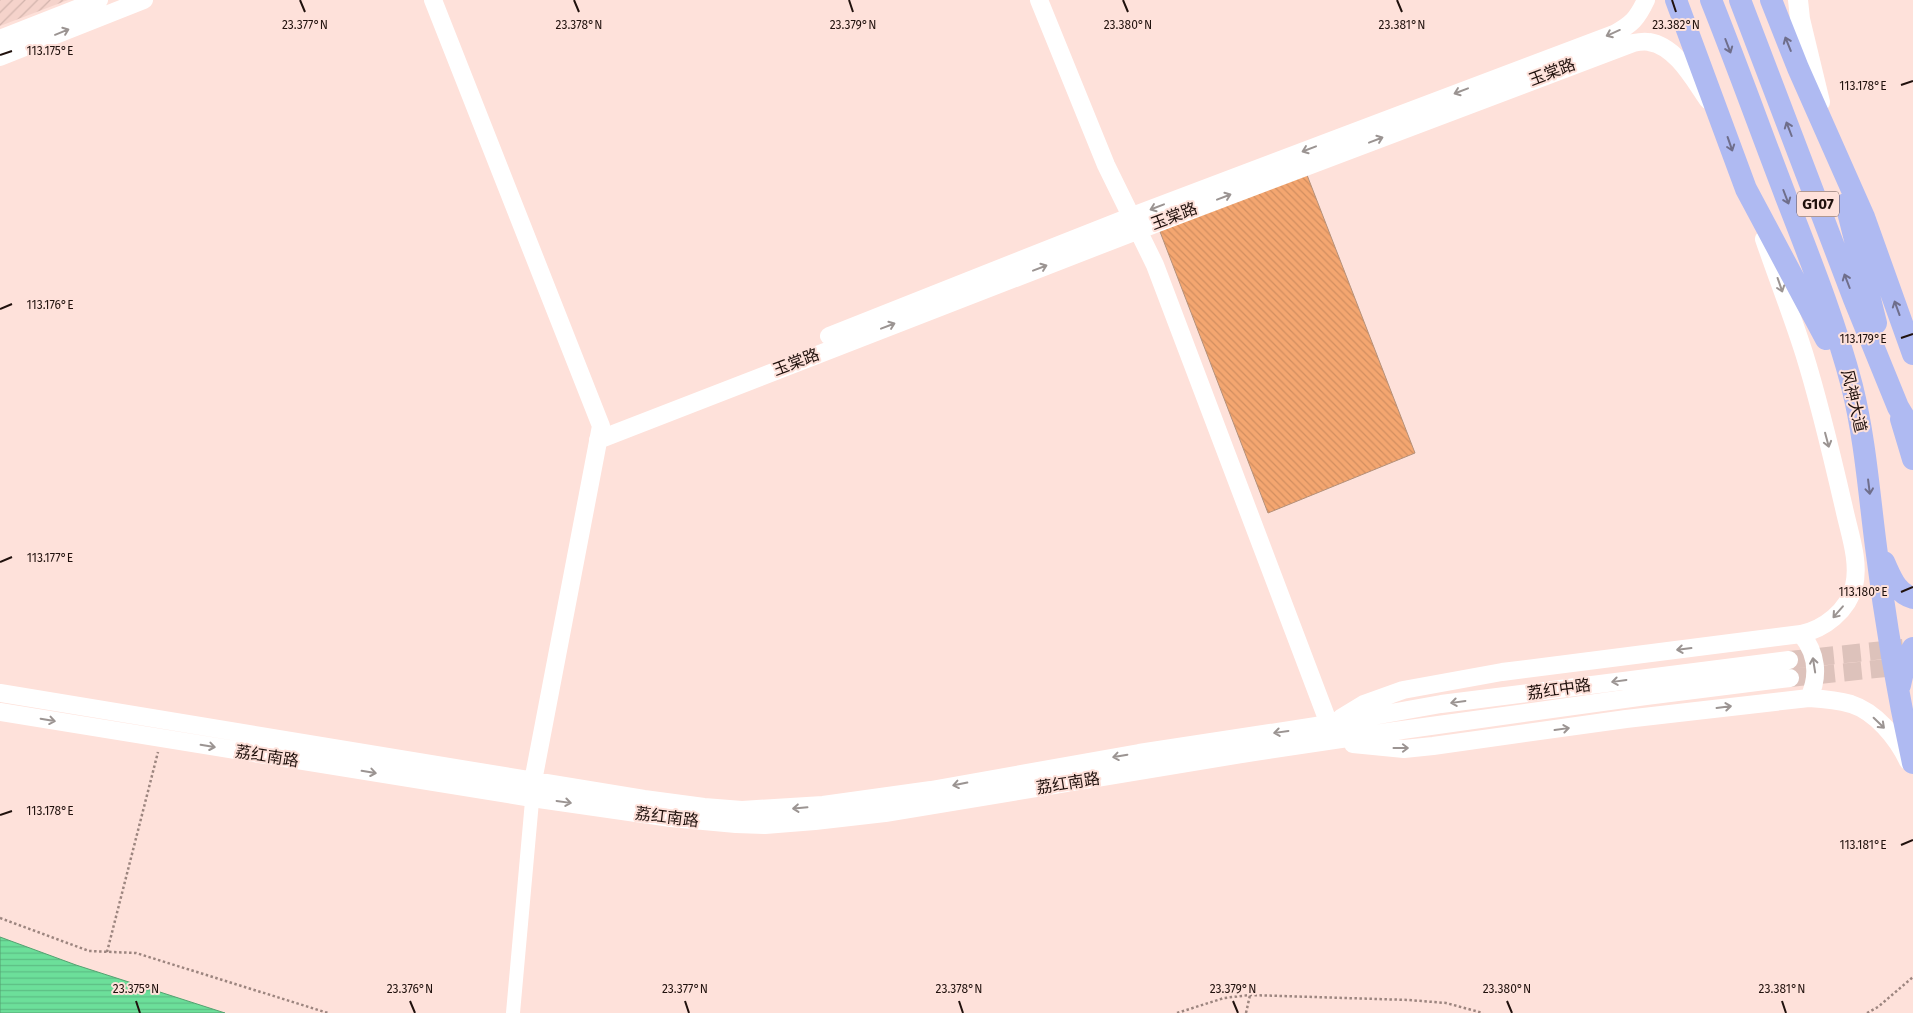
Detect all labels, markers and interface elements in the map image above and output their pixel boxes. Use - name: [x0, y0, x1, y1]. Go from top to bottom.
- text: 23.377°N: [282, 18, 328, 32]
- text: 23.378°N: [556, 18, 602, 32]
- text: 23.379°N: [830, 18, 876, 32]
- text: 23.380°N: [1104, 18, 1152, 32]
- text: 23.381°N: [1379, 18, 1425, 32]
- text: 23.382°N: [1652, 18, 1700, 32]
- one-way arrow: [54, 27, 69, 36]
- one-way arrow: [1606, 29, 1621, 39]
- one-way arrow: [1724, 37, 1733, 53]
- one-way arrow: [1783, 37, 1792, 53]
- text: 113.175°E: [27, 44, 73, 58]
- street label: 玉棠路: [1526, 55, 1578, 89]
- text: 113.178°E: [1839, 79, 1887, 93]
- one-way arrow: [1454, 87, 1469, 97]
- one-way arrow: [1784, 122, 1793, 137]
- one-way arrow: [1368, 134, 1383, 144]
- one-way arrow: [1726, 136, 1735, 151]
- one-way arrow: [1302, 145, 1317, 154]
- one-way arrow: [1782, 189, 1791, 204]
- one-way arrow: [1216, 192, 1231, 201]
- road number: G107: [1797, 192, 1839, 216]
- street label: 玉棠路: [1148, 199, 1200, 233]
- one-way arrow: [1150, 203, 1165, 212]
- one-way arrow: [1031, 263, 1047, 272]
- one-way arrow: [1842, 273, 1851, 289]
- one-way arrow: [1776, 276, 1785, 292]
- text: 113.176°E: [26, 298, 74, 312]
- one-way arrow: [1892, 300, 1901, 316]
- one-way arrow: [880, 321, 895, 330]
- text: 113.179°E: [1839, 332, 1887, 346]
- street label: 玉棠路: [770, 345, 822, 379]
- street label: 风神大道: [1838, 368, 1870, 434]
- one-way arrow: [1823, 431, 1833, 447]
- one-way arrow: [1864, 479, 1874, 495]
- text: 113.177°E: [27, 551, 73, 565]
- text: 113.180°E: [1838, 585, 1888, 599]
- one-way arrow: [1833, 605, 1844, 618]
- one-way arrow: [1677, 644, 1693, 654]
- one-way arrow: [1809, 658, 1819, 674]
- street label: 荔红中路: [1526, 675, 1592, 703]
- one-way arrow: [1612, 676, 1628, 686]
- one-way arrow: [1451, 697, 1467, 707]
- one-way arrow: [1715, 702, 1731, 712]
- one-way arrow: [40, 715, 56, 725]
- one-way arrow: [1873, 717, 1885, 729]
- one-way arrow: [1554, 723, 1570, 733]
- one-way arrow: [1273, 727, 1289, 737]
- one-way arrow: [200, 742, 216, 752]
- street label: 荔红南路: [234, 742, 300, 770]
- one-way arrow: [1393, 743, 1409, 753]
- one-way arrow: [1113, 752, 1129, 761]
- one-way arrow: [361, 767, 377, 777]
- street label: 荔红南路: [1035, 769, 1101, 797]
- one-way arrow: [953, 780, 969, 790]
- one-way arrow: [556, 798, 572, 808]
- one-way arrow: [792, 803, 808, 812]
- text: 113.178°E: [26, 804, 74, 818]
- street label: 荔红南路: [634, 804, 700, 830]
- text: 113.181°E: [1839, 838, 1887, 852]
- text: 23.375°N: [113, 982, 159, 996]
- text: 23.376°N: [387, 982, 433, 996]
- text: 23.377°N: [662, 982, 708, 996]
- text: 23.378°N: [936, 982, 982, 996]
- text: 23.379°N: [1210, 982, 1256, 996]
- text: 23.380°N: [1483, 982, 1531, 996]
- text: 23.381°N: [1759, 982, 1805, 996]

